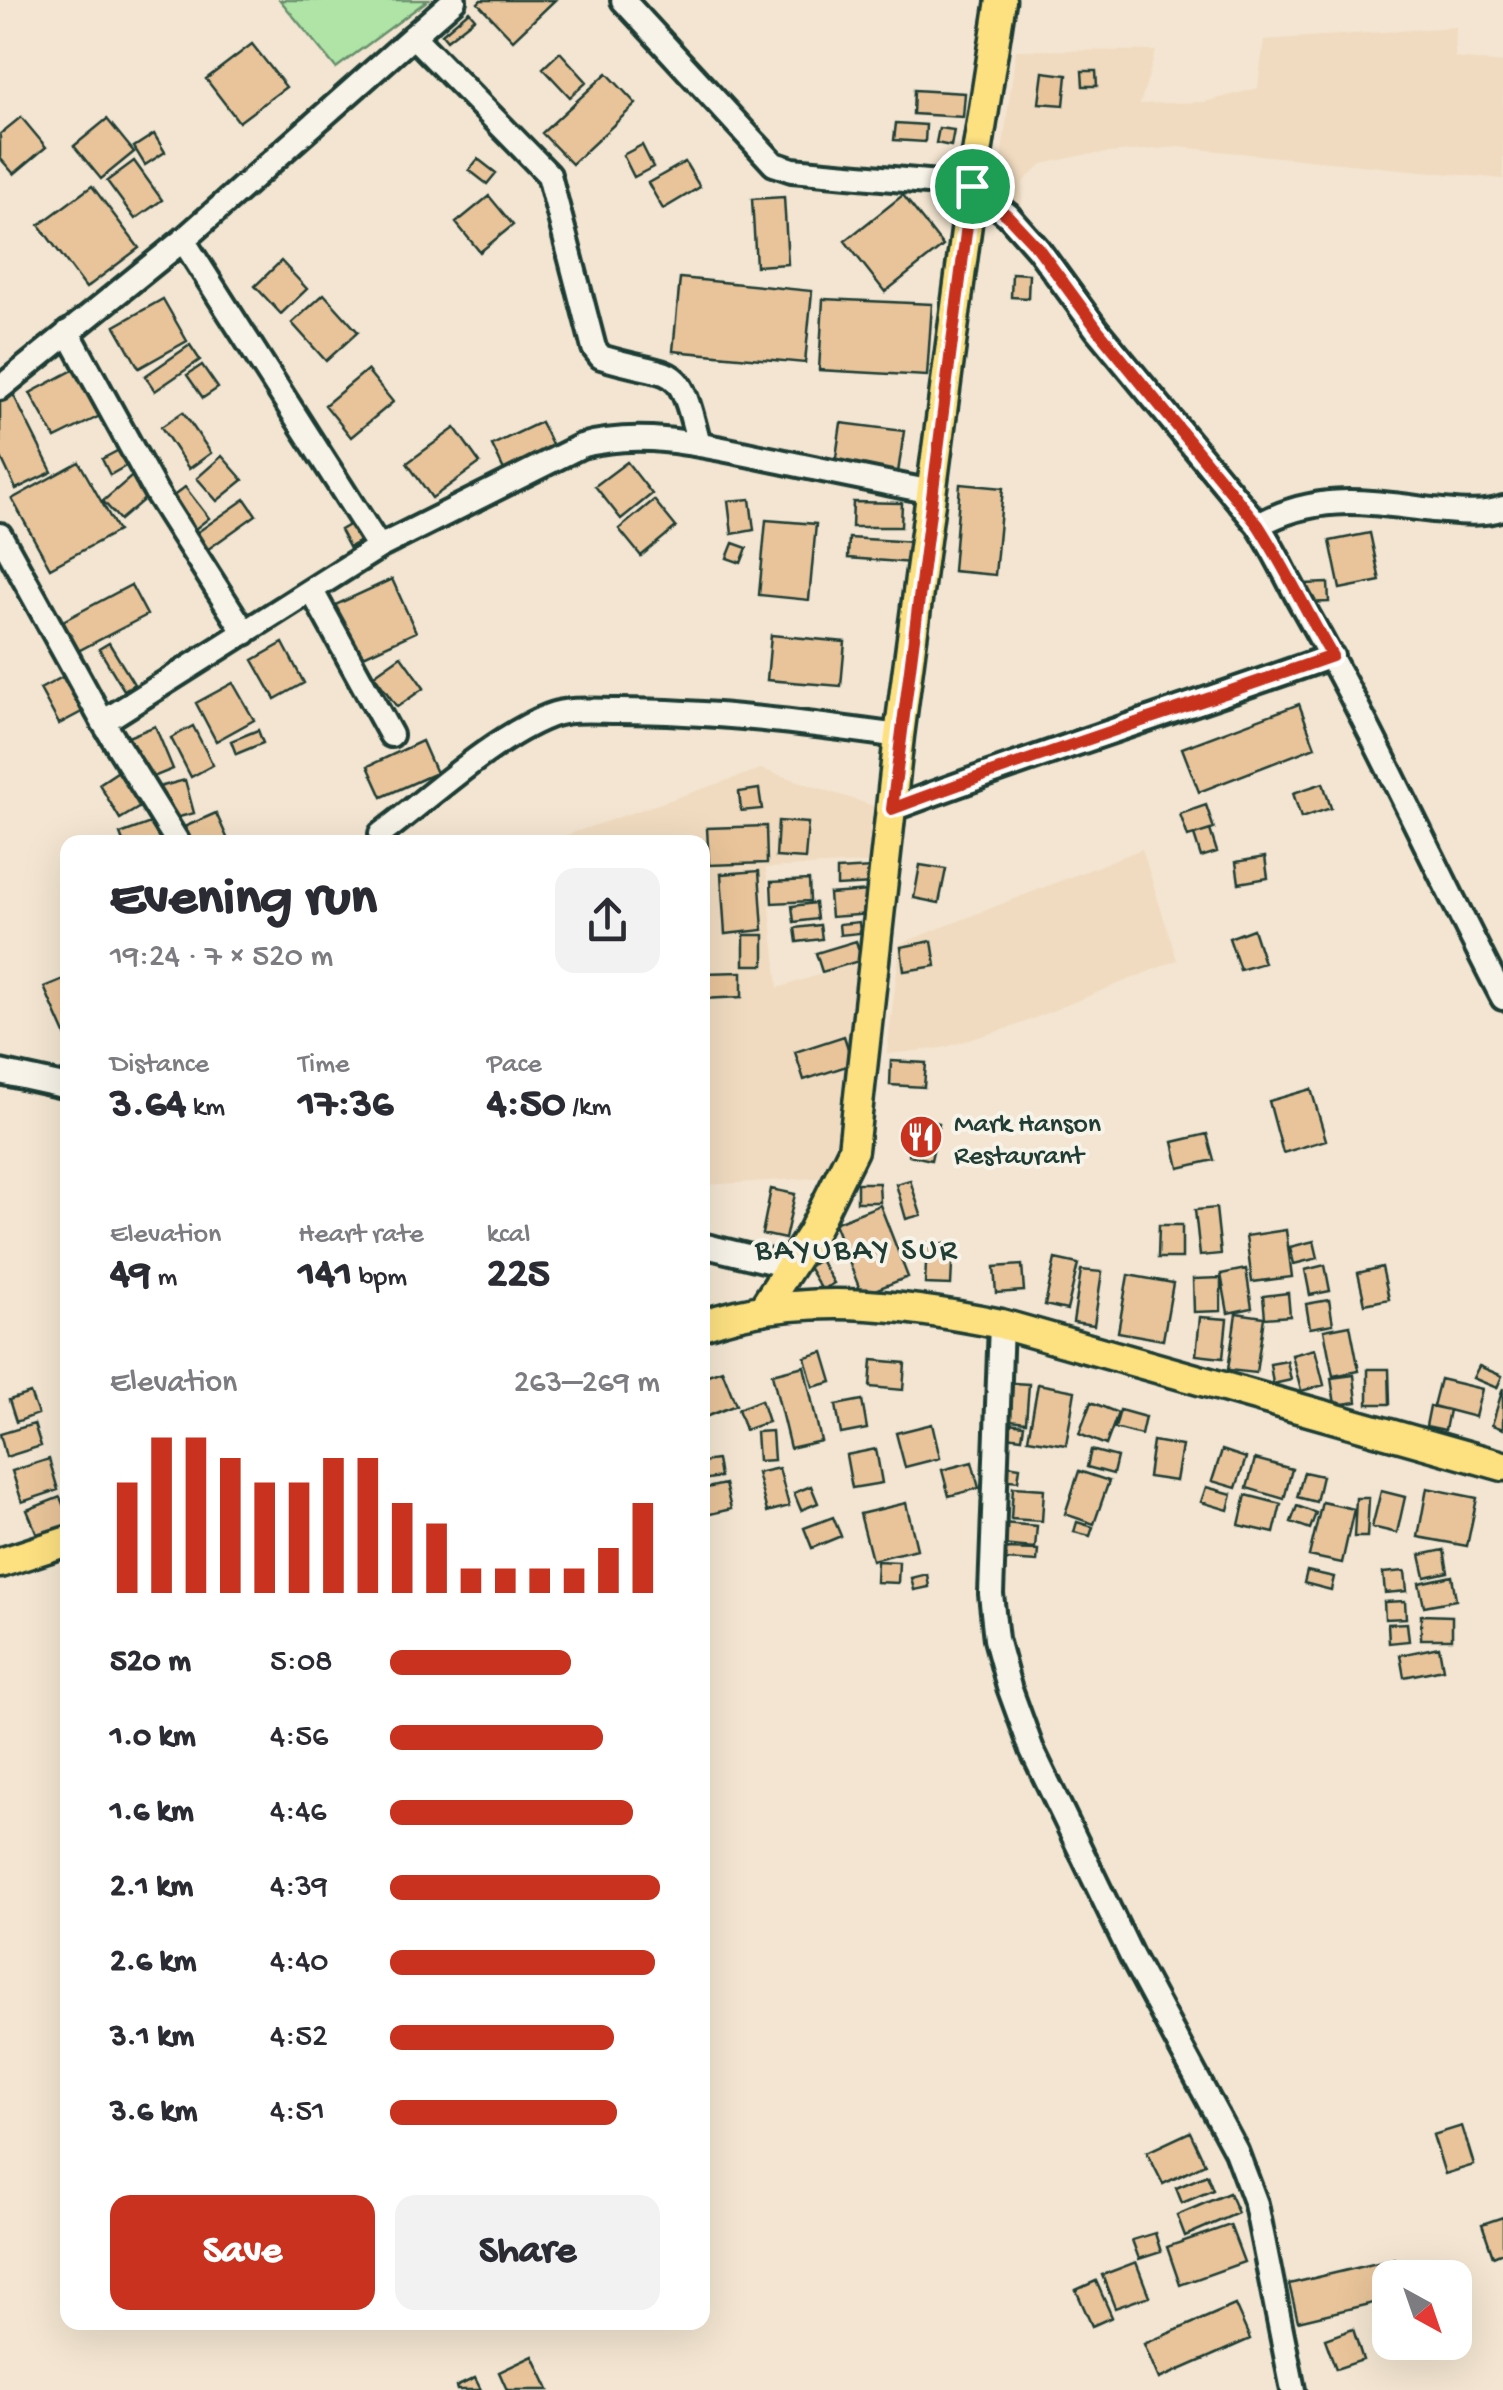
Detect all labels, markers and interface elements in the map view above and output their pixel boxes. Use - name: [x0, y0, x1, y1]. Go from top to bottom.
- pin: [930, 144, 1015, 229]
- icon: arrive: [945, 159, 1000, 214]
- button: share: [555, 868, 660, 973]
- text: Evening run: [110, 869, 377, 933]
- text: 19:24 · 7 × 520 m: [110, 939, 333, 977]
- text: Distance: [110, 1049, 209, 1082]
- text: Time: [298, 1049, 350, 1082]
- text: Pace: [487, 1049, 542, 1082]
- text: 3.64: [110, 1082, 186, 1131]
- text: 17:36: [298, 1082, 393, 1131]
- text: 4:50: [487, 1082, 566, 1131]
- text: km: [186, 1092, 225, 1125]
- text: /km: [566, 1092, 611, 1125]
- place label: Mark Hanson Restaurant: [954, 1109, 1102, 1174]
- restaurant icon: Mark Hanson Restaurant: [898, 1114, 944, 1160]
- text: Elevation: [110, 1219, 221, 1252]
- text: Heart rate: [298, 1219, 424, 1252]
- text: kcal: [487, 1219, 530, 1252]
- district label: BAYUBAY SUR: [754, 1233, 959, 1271]
- text: 49: [110, 1252, 151, 1301]
- text: 141: [298, 1252, 352, 1301]
- text: 225: [487, 1252, 550, 1301]
- text: m: [151, 1262, 177, 1295]
- text: bpm: [352, 1262, 407, 1295]
- text: Elevation: [110, 1365, 237, 1403]
- text: 263–269 m: [514, 1365, 660, 1403]
- text: 520 m: [110, 1644, 191, 1682]
- text: 5:08: [270, 1644, 333, 1682]
- text: 1.0 km: [110, 1719, 196, 1757]
- text: 4:56: [270, 1719, 328, 1757]
- text: 1.6 km: [110, 1794, 194, 1832]
- text: 4:46: [270, 1794, 327, 1832]
- text: 2.1 km: [110, 1869, 193, 1907]
- text: 4:39: [270, 1869, 328, 1907]
- text: 2.6 km: [110, 1944, 197, 1982]
- text: 4:40: [270, 1944, 329, 1982]
- text: 3.1 km: [110, 2019, 194, 2057]
- text: 4:52: [270, 2019, 328, 2057]
- text: 3.6 km: [110, 2094, 197, 2132]
- text: 4:51: [270, 2094, 325, 2132]
- button: Save: [110, 2195, 375, 2310]
- button: Share: [395, 2195, 660, 2310]
- north arrow: [1372, 2260, 1472, 2360]
- map controls: [1372, 2260, 1472, 2360]

